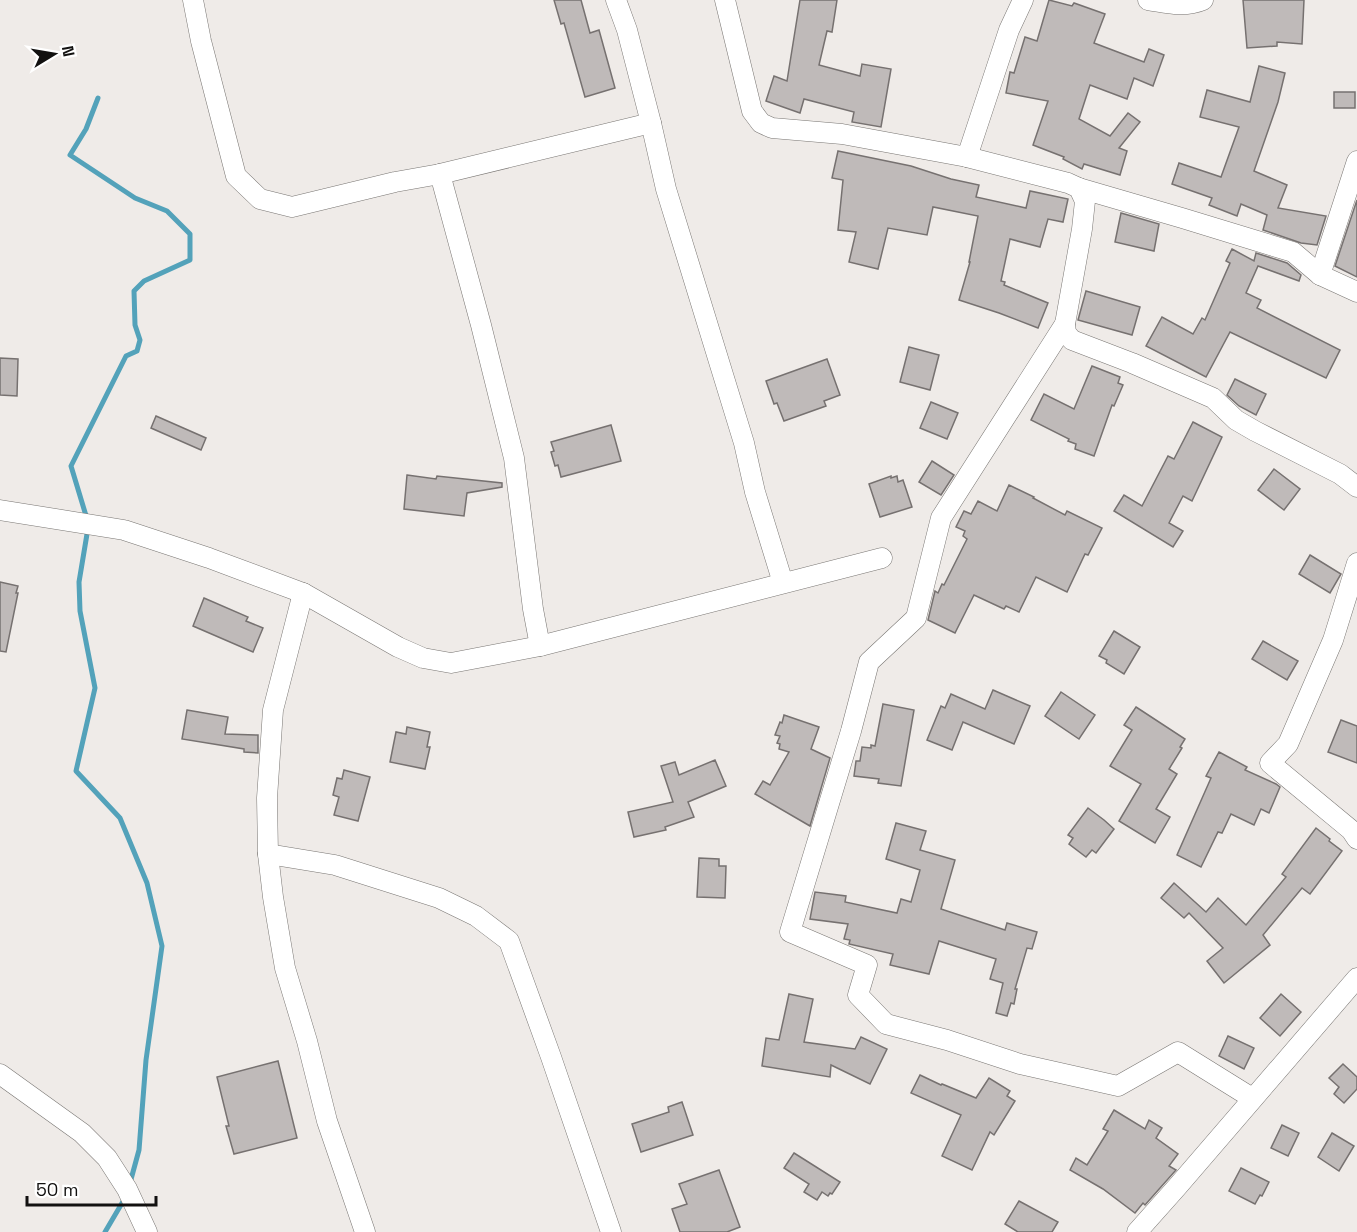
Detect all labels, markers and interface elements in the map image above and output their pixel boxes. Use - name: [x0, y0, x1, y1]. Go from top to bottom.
- north arrow: [24, 24, 84, 84]
- text: N: [57, 44, 80, 59]
- scale bar: [27, 1169, 156, 1207]
- text: 50 m: [36, 1178, 78, 1201]

